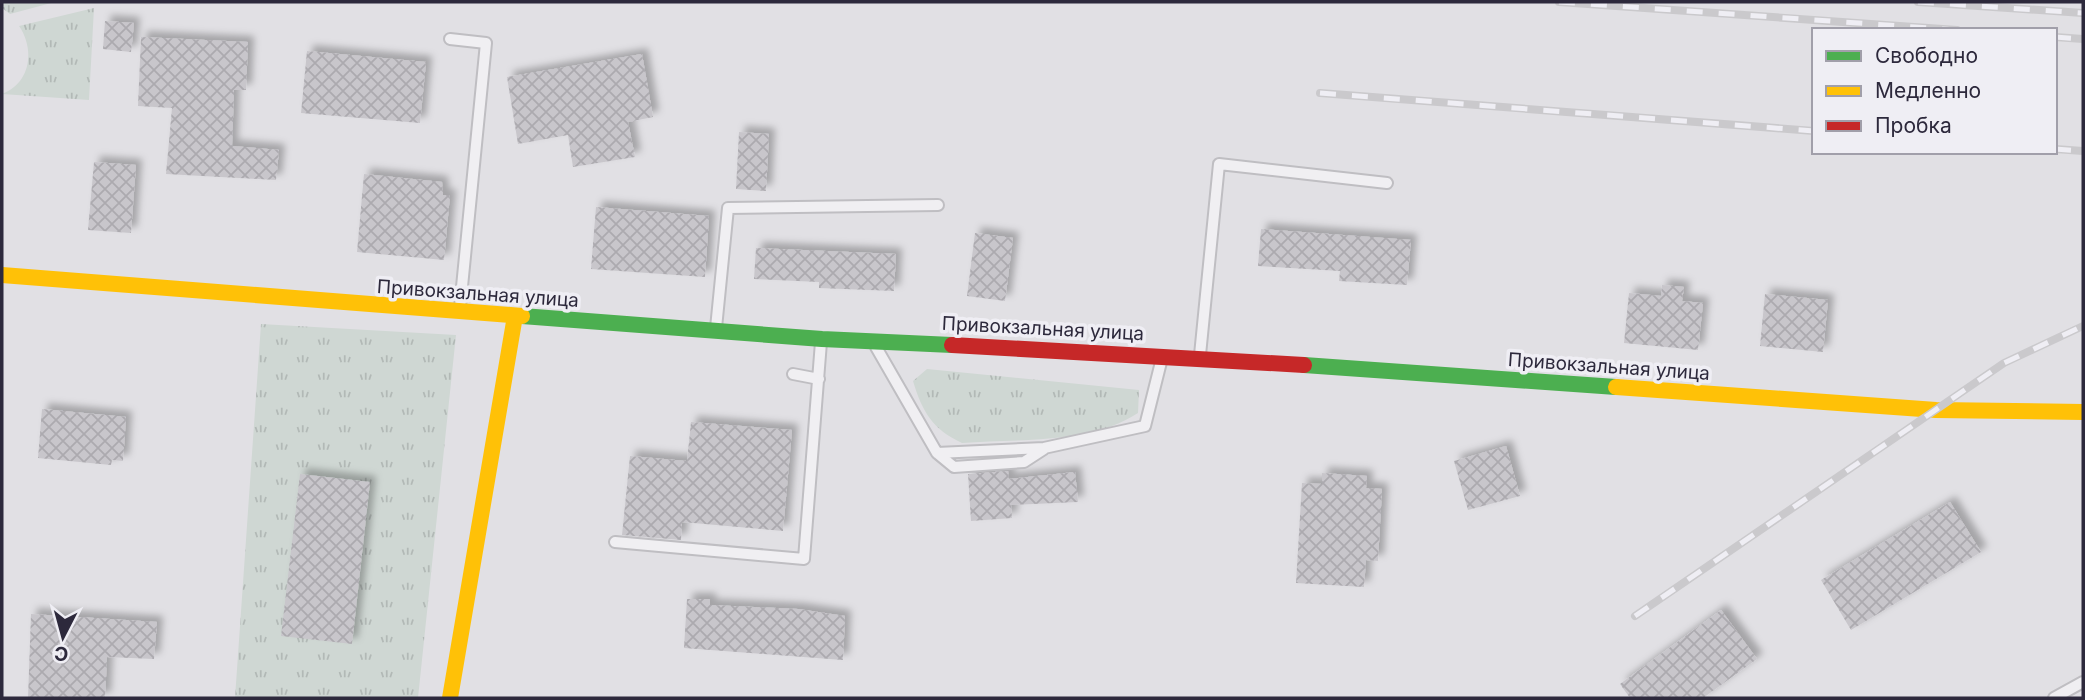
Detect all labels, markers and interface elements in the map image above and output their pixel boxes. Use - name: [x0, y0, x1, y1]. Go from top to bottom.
- legend: [1812, 28, 2057, 154]
- text: Свободно: [1875, 43, 1978, 68]
- text: Медленно: [1875, 78, 1981, 103]
- text: Пробка: [1875, 113, 1952, 138]
- street label: Привокзальная улица: [376, 275, 580, 312]
- street label: Привокзальная улица: [941, 312, 1145, 345]
- street label: Привокзальная улица: [1507, 348, 1711, 385]
- north arrow: [28, 602, 98, 672]
- text: С: [53, 641, 69, 666]

